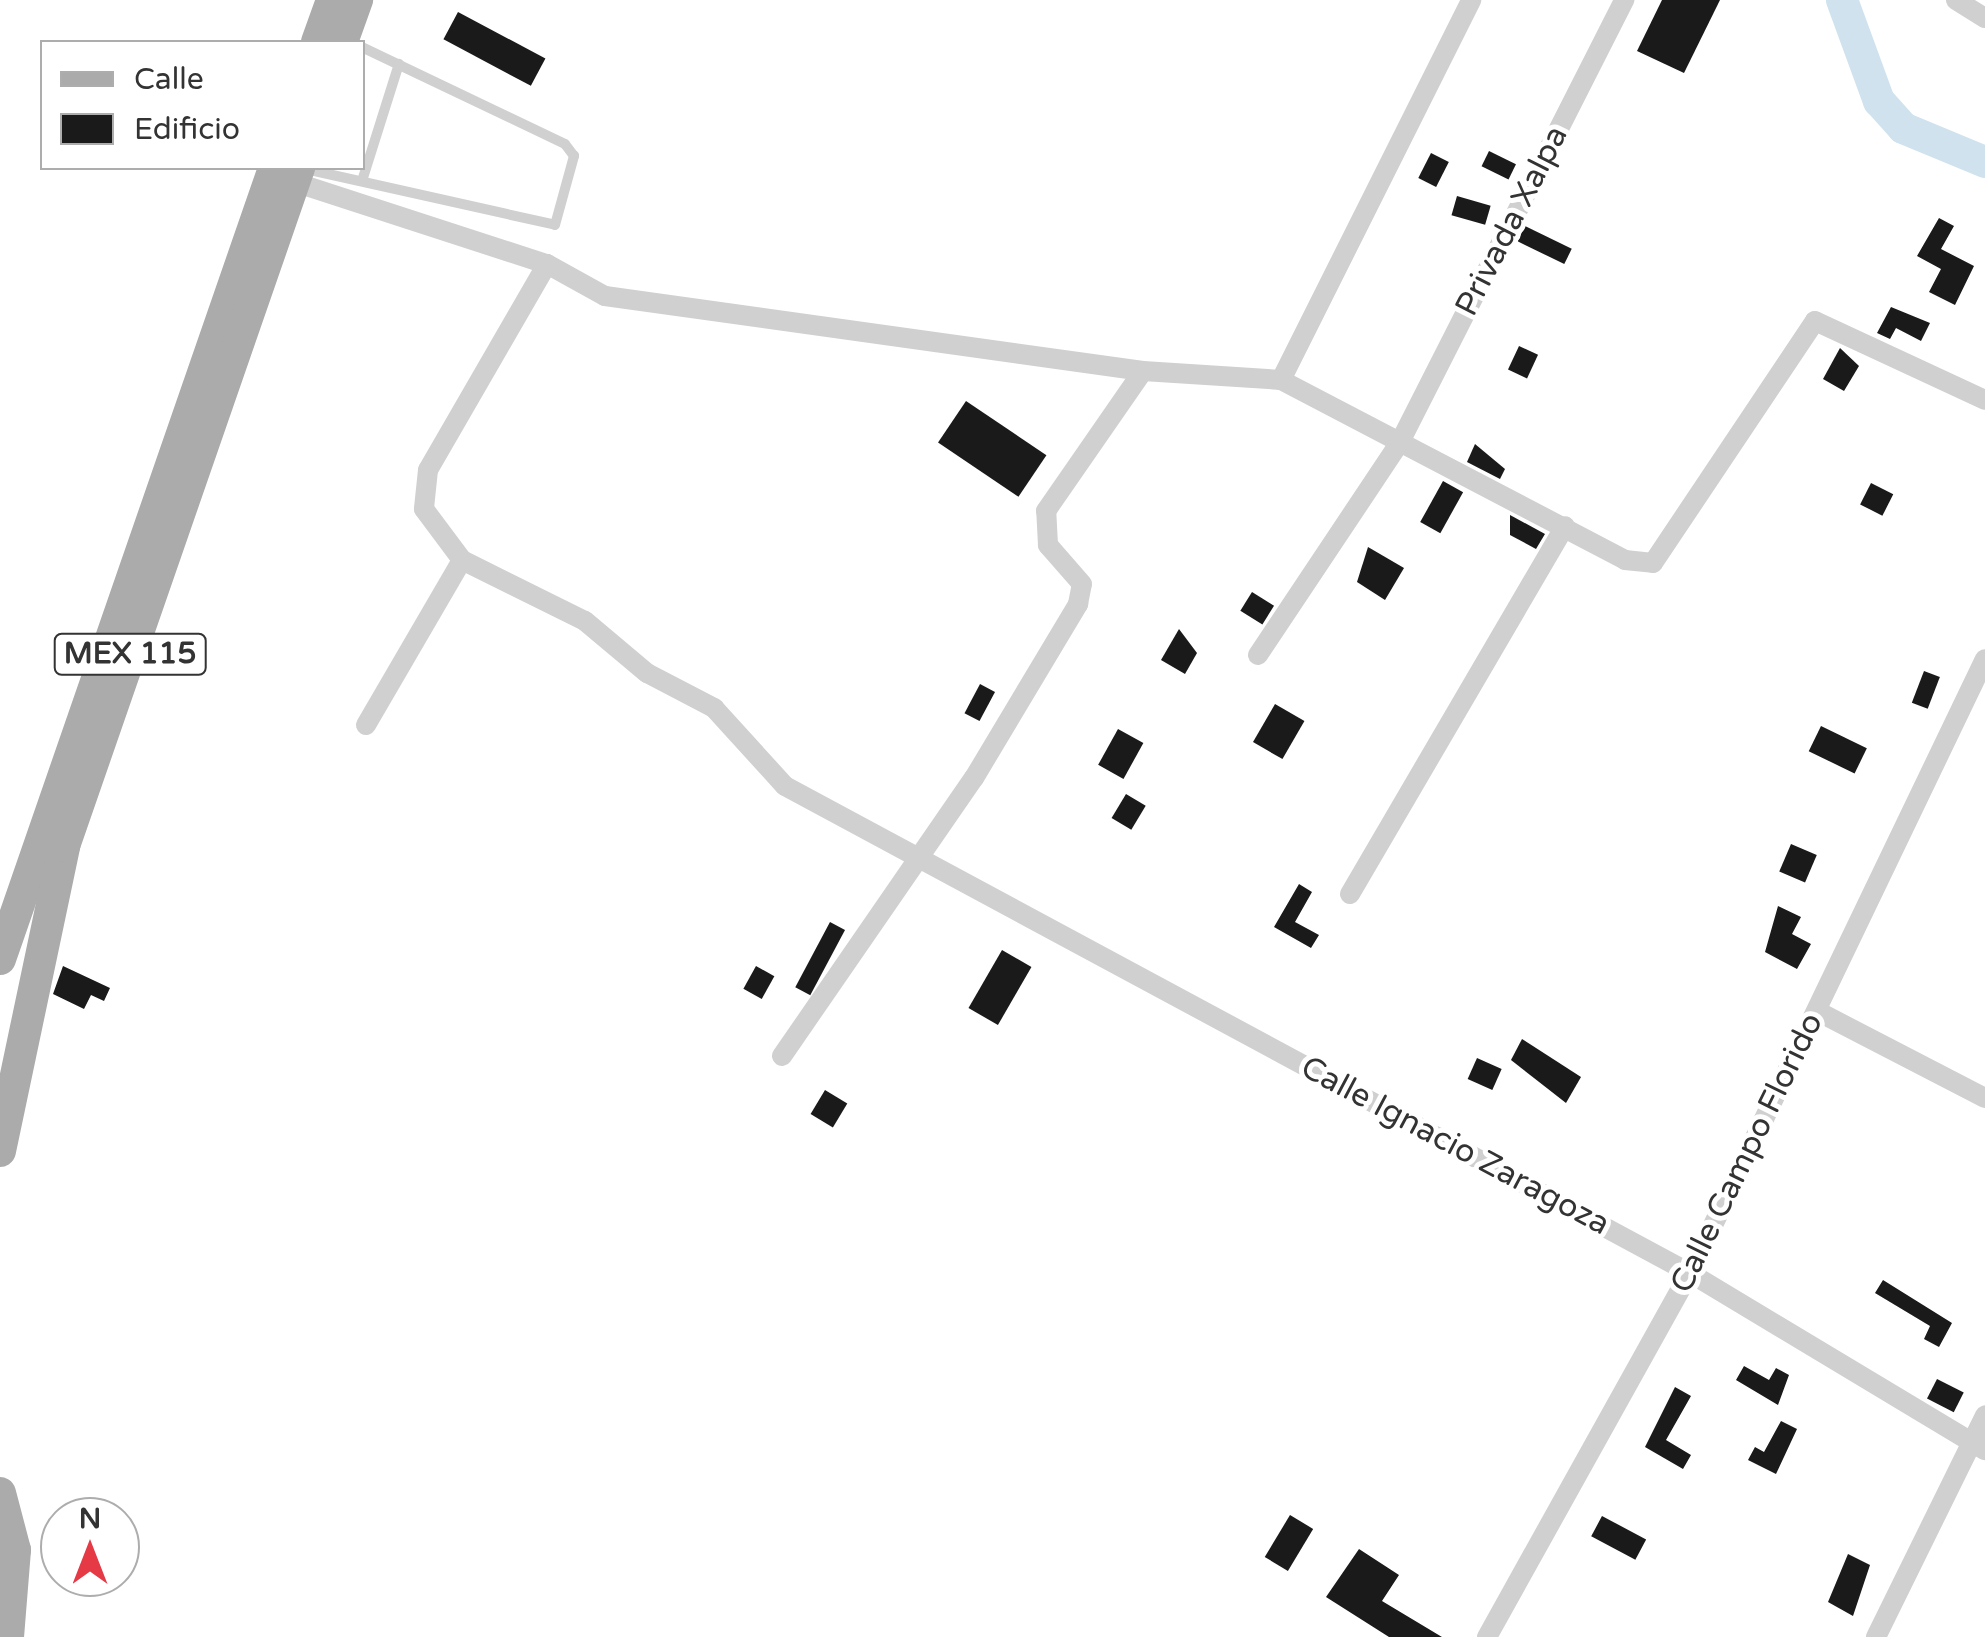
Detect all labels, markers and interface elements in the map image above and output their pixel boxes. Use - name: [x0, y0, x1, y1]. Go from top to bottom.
- legend: [40, 40, 365, 170]
- text: Calle: [134, 61, 204, 98]
- text: Edificio: [134, 111, 240, 148]
- street label: Privada Xalpa: [1448, 120, 1576, 322]
- road number: MEX 115: [52, 629, 208, 679]
- street label: Calle Campo Florido: [1663, 1007, 1831, 1299]
- street label: Calle Ignacio Zaragoza: [1294, 1048, 1616, 1244]
- north arrow: [40, 1497, 140, 1597]
- text: N: [79, 1502, 101, 1536]

